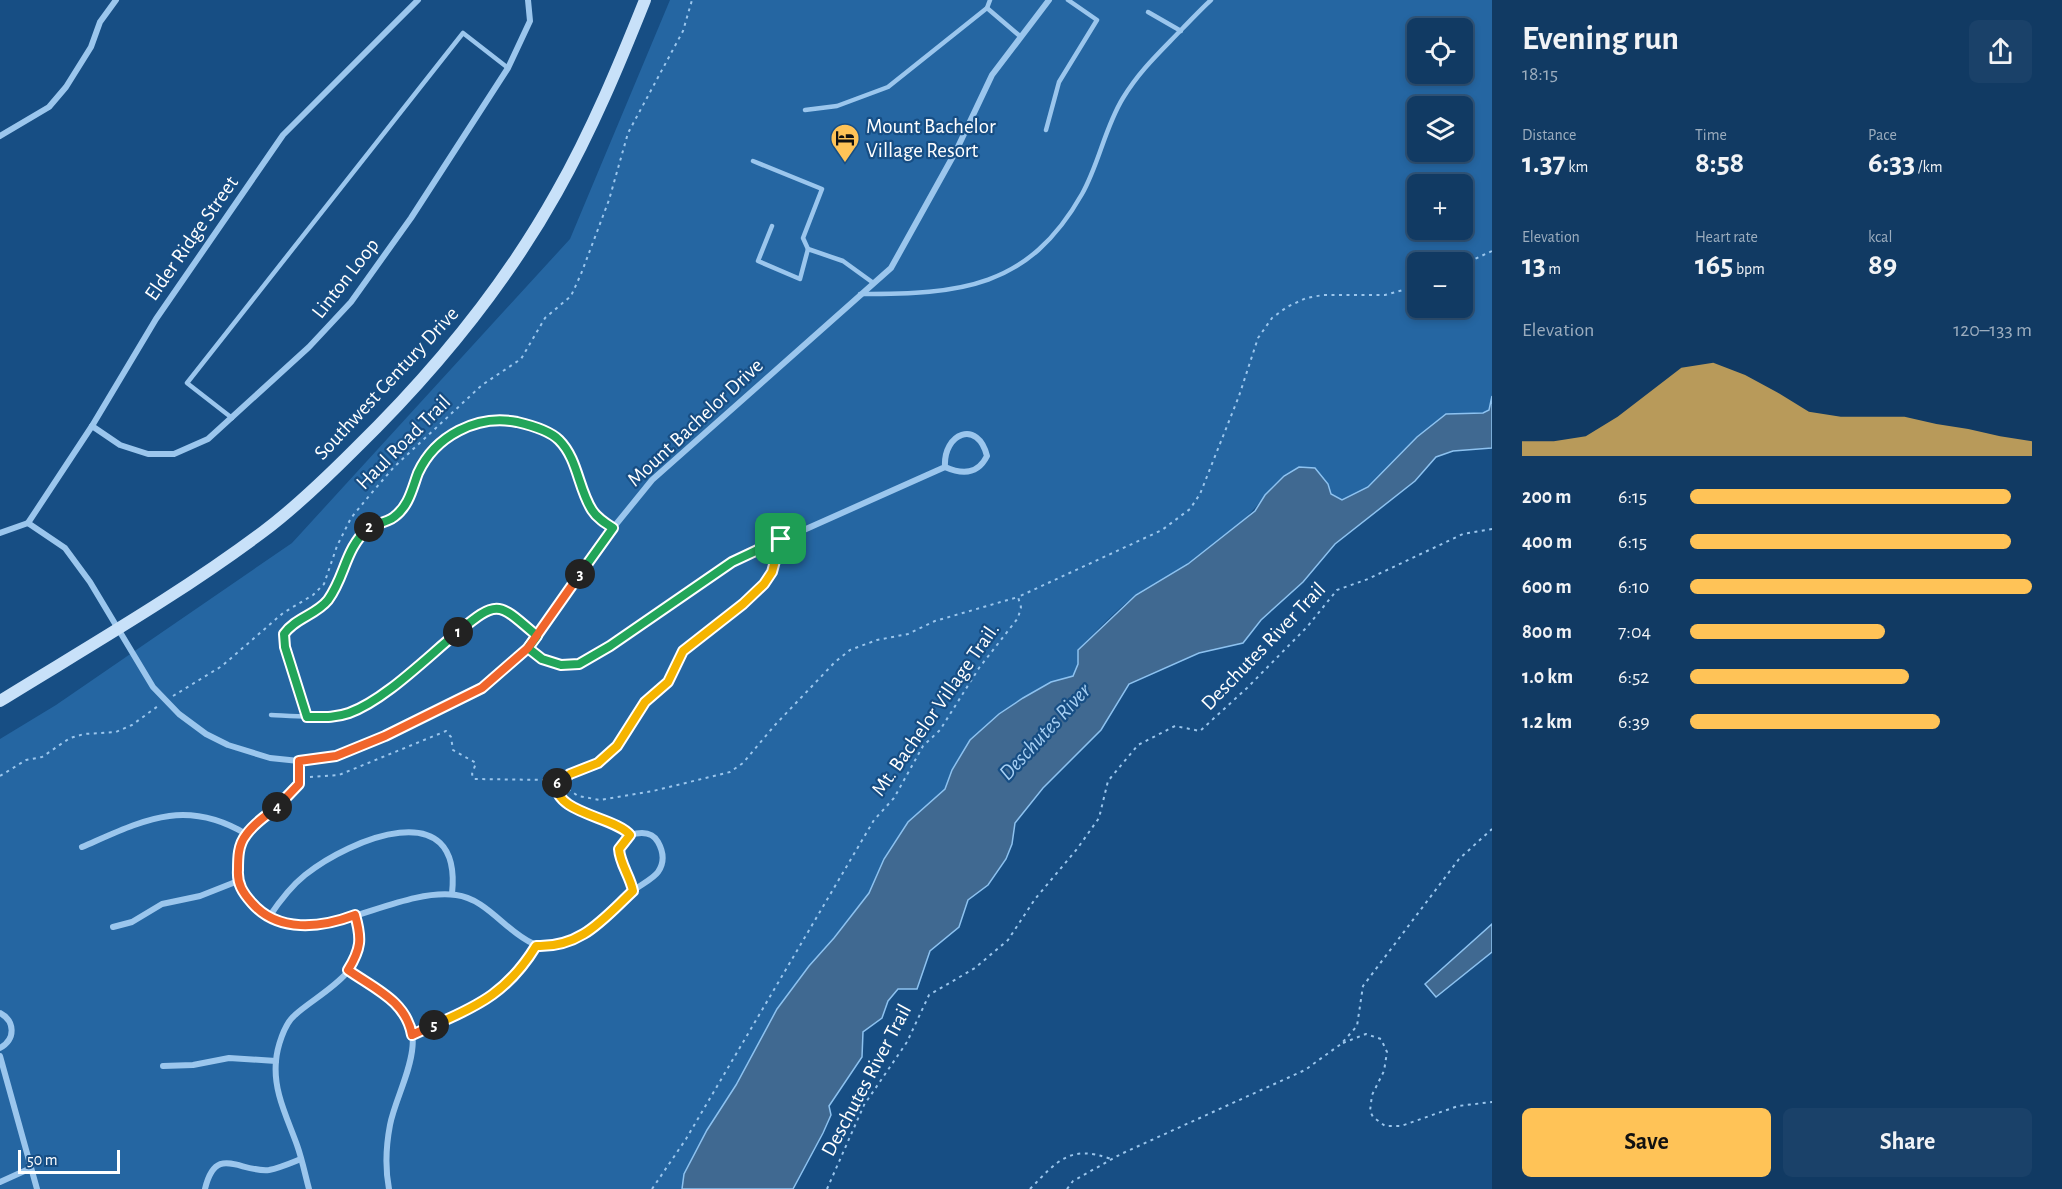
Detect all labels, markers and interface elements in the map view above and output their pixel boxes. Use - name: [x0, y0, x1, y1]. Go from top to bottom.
- map controls: [1407, 18, 1473, 318]
- button: locate: [1407, 18, 1473, 84]
- button: share: [1969, 20, 2032, 83]
- text: Evening run: [1522, 23, 1679, 56]
- text: 18:15: [1522, 64, 1558, 84]
- button: layers: [1407, 96, 1473, 162]
- place label: Mount Bachelor Village Resort: [866, 116, 996, 161]
- hotel icon: Mount Bachelor Village Resort: [829, 122, 861, 164]
- text: Distance: [1522, 127, 1576, 143]
- text: Time: [1695, 127, 1727, 143]
- text: Pace: [1868, 127, 1897, 143]
- text: 1.37: [1522, 148, 1566, 178]
- text: 8:58: [1695, 148, 1744, 178]
- text: 6:33: [1868, 148, 1915, 178]
- text: km: [1566, 159, 1588, 175]
- text: /km: [1915, 159, 1943, 175]
- street label: Elder Ridge Street: [141, 172, 242, 304]
- button: +: [1407, 174, 1473, 240]
- text: Elevation: [1522, 229, 1580, 245]
- text: Heart rate: [1695, 229, 1758, 245]
- text: kcal: [1868, 229, 1892, 245]
- street label: Linton Loop: [308, 234, 383, 322]
- text: 13: [1522, 250, 1546, 280]
- text: 165: [1695, 250, 1733, 280]
- text: 89: [1868, 250, 1897, 280]
- button: −: [1407, 252, 1473, 318]
- text: m: [1546, 261, 1561, 277]
- text: bpm: [1733, 261, 1765, 277]
- street label: Southwest Century Drive: [310, 303, 462, 464]
- text: Elevation: [1522, 320, 1594, 340]
- text: 120–133 m: [1953, 320, 2032, 340]
- street label: Mount Bachelor Drive: [624, 354, 767, 490]
- street label: Haul Road Trail: [352, 391, 455, 494]
- text: 200 m: [1522, 487, 1571, 507]
- text: 6:15: [1618, 487, 1647, 507]
- pin: 2: [354, 512, 384, 542]
- pin: [755, 513, 806, 564]
- text: 2: [365, 519, 373, 535]
- icon: arrive: [764, 522, 797, 555]
- text: 400 m: [1522, 532, 1572, 552]
- text: 6:15: [1618, 532, 1647, 552]
- pin: 3: [565, 559, 595, 589]
- text: 3: [577, 566, 583, 582]
- text: 600 m: [1522, 577, 1572, 597]
- text: 6:10: [1618, 577, 1649, 597]
- street label: Deschutes River Trail: [1197, 578, 1330, 714]
- pin: 1: [443, 617, 473, 647]
- street label: Mt. Bachelor Village Trail.: [868, 619, 1003, 800]
- text: 800 m: [1522, 622, 1572, 642]
- text: 7:04: [1618, 622, 1651, 642]
- text: 1: [455, 624, 461, 640]
- text: 1.0 km: [1522, 667, 1573, 687]
- text: 6:52: [1618, 667, 1649, 687]
- water label: Deschutes River: [995, 679, 1095, 784]
- text: 1.2 km: [1522, 712, 1572, 732]
- text: 6:39: [1618, 712, 1650, 732]
- pin: 6: [542, 768, 572, 798]
- text: 6: [553, 775, 561, 791]
- pin: 4: [262, 792, 292, 822]
- text: 4: [273, 799, 281, 815]
- street label: Deschutes River Trail: [818, 1001, 915, 1160]
- pin: 5: [419, 1010, 449, 1040]
- text: 5: [431, 1017, 437, 1033]
- button: Save: [1522, 1108, 1771, 1177]
- button: Share: [1783, 1108, 2032, 1177]
- scale bar: [18, 1147, 120, 1174]
- text: 50 m: [27, 1152, 58, 1168]

